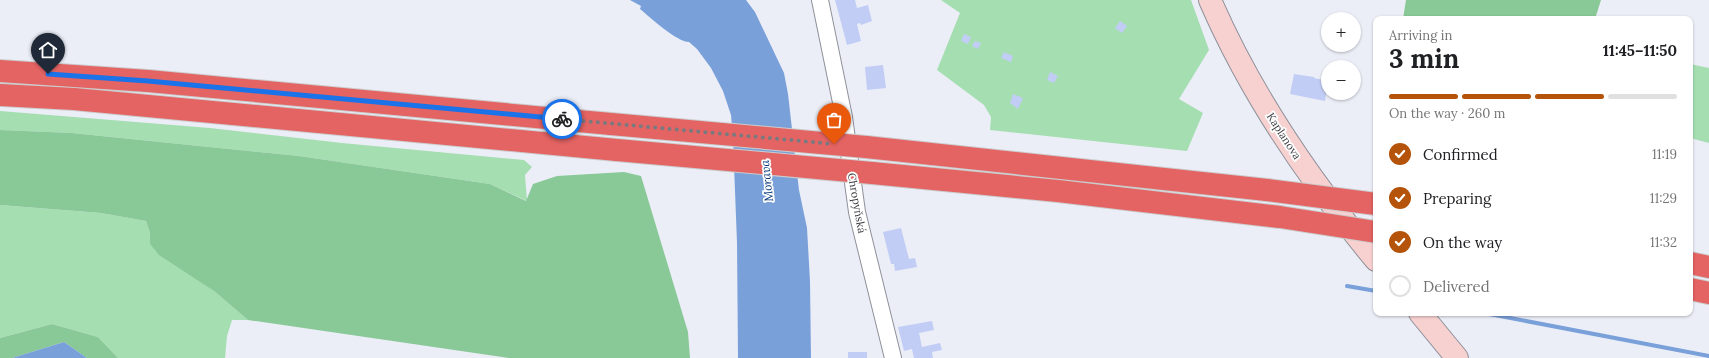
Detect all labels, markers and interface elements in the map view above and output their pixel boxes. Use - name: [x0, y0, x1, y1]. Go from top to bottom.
- map controls: [1321, 12, 1361, 100]
- button: +: [1321, 12, 1361, 52]
- text: Arriving in: [1389, 27, 1452, 44]
- pin: [31, 33, 65, 74]
- icon: home: [37, 39, 59, 61]
- text: 11:45–11:50: [1603, 41, 1677, 60]
- text: 3 min: [1389, 42, 1459, 75]
- button: −: [1321, 60, 1361, 100]
- courier: [542, 99, 582, 139]
- pin: [817, 103, 851, 144]
- text: On the way · 260 m: [1389, 105, 1505, 122]
- icon: bike: [551, 108, 573, 130]
- icon: bag: [823, 109, 845, 131]
- street label: Kaplanova: [1264, 110, 1304, 162]
- icon: check: [1389, 143, 1411, 165]
- text: Confirmed: [1423, 145, 1498, 164]
- text: 11:19: [1652, 146, 1677, 163]
- water label: Morava: [757, 159, 776, 203]
- street label: Chropyňská: [845, 172, 869, 235]
- icon: check: [1389, 187, 1411, 209]
- text: Preparing: [1423, 189, 1491, 208]
- text: 11:29: [1650, 190, 1677, 207]
- icon: check: [1389, 231, 1411, 253]
- text: On the way: [1423, 233, 1502, 252]
- text: 11:32: [1650, 234, 1677, 251]
- text: Delivered: [1423, 277, 1490, 296]

